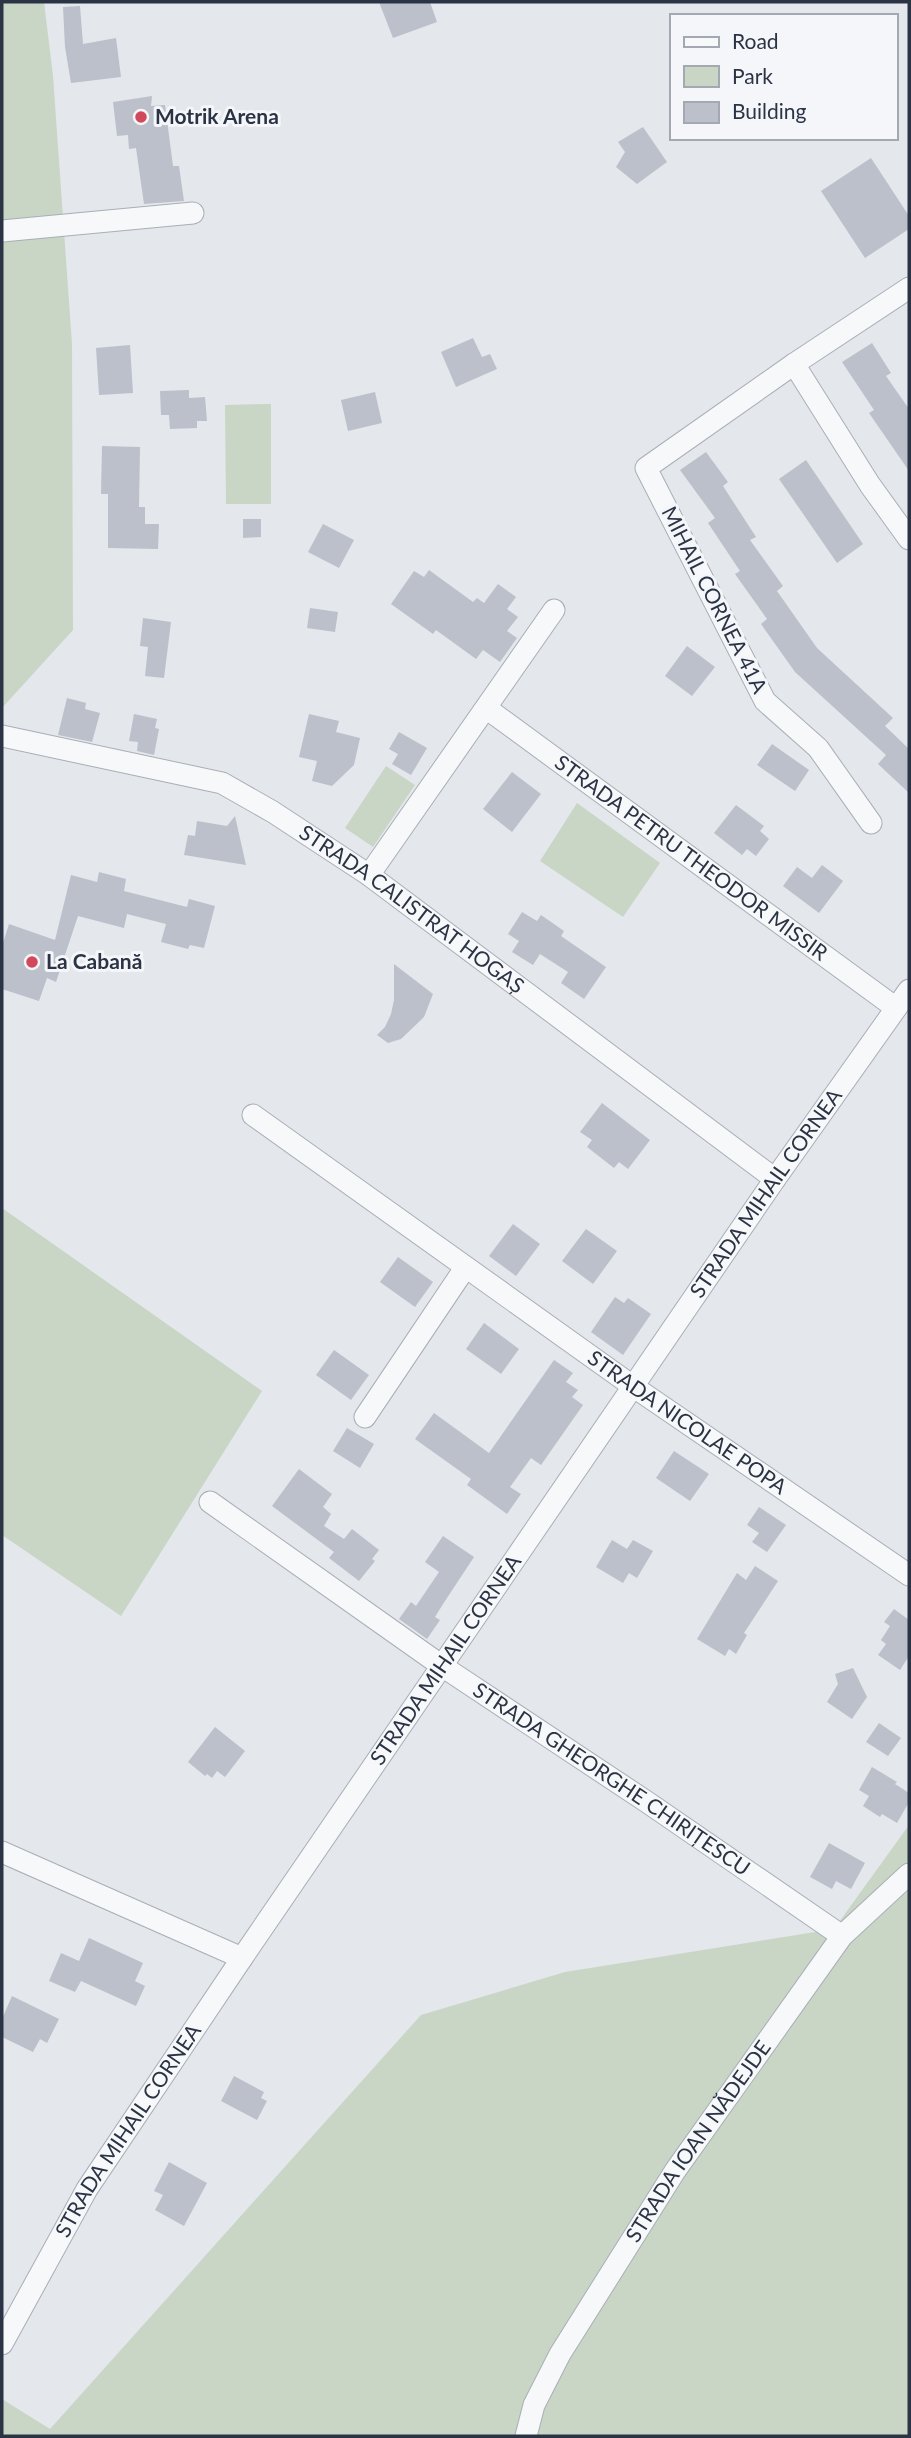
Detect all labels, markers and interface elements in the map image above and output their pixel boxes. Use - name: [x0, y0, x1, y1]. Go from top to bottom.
- legend: [670, 14, 897, 140]
- text: Road: [732, 28, 779, 53]
- text: Park: [732, 63, 773, 88]
- text: Building: [732, 98, 807, 123]
- place label: Motrik Arena: [155, 103, 279, 128]
- marker: Motrik Arena: [133, 109, 149, 125]
- street label: MIHAIL CORNEA 41A: [657, 502, 774, 698]
- street label: STRADA PETRU THEODOR MISSIR: [551, 749, 834, 965]
- street label: STRADA CALISTRAT HOGAȘ: [295, 819, 530, 998]
- place label: La Cabană: [46, 948, 142, 973]
- marker: La Cabană: [24, 954, 40, 970]
- street label: STRADA MIHAIL CORNEA: [684, 1082, 847, 1302]
- street label: STRADA NICOLAE POPA: [584, 1344, 793, 1499]
- street label: STRADA MIHAIL CORNEA: [364, 1549, 526, 1769]
- street label: STRADA GHEORGHE CHIRIȚESCU: [469, 1676, 755, 1880]
- street label: STRADA MIHAIL CORNEA: [49, 2018, 206, 2241]
- street label: STRADA IOAN NĂDEJDE: [620, 2035, 775, 2246]

